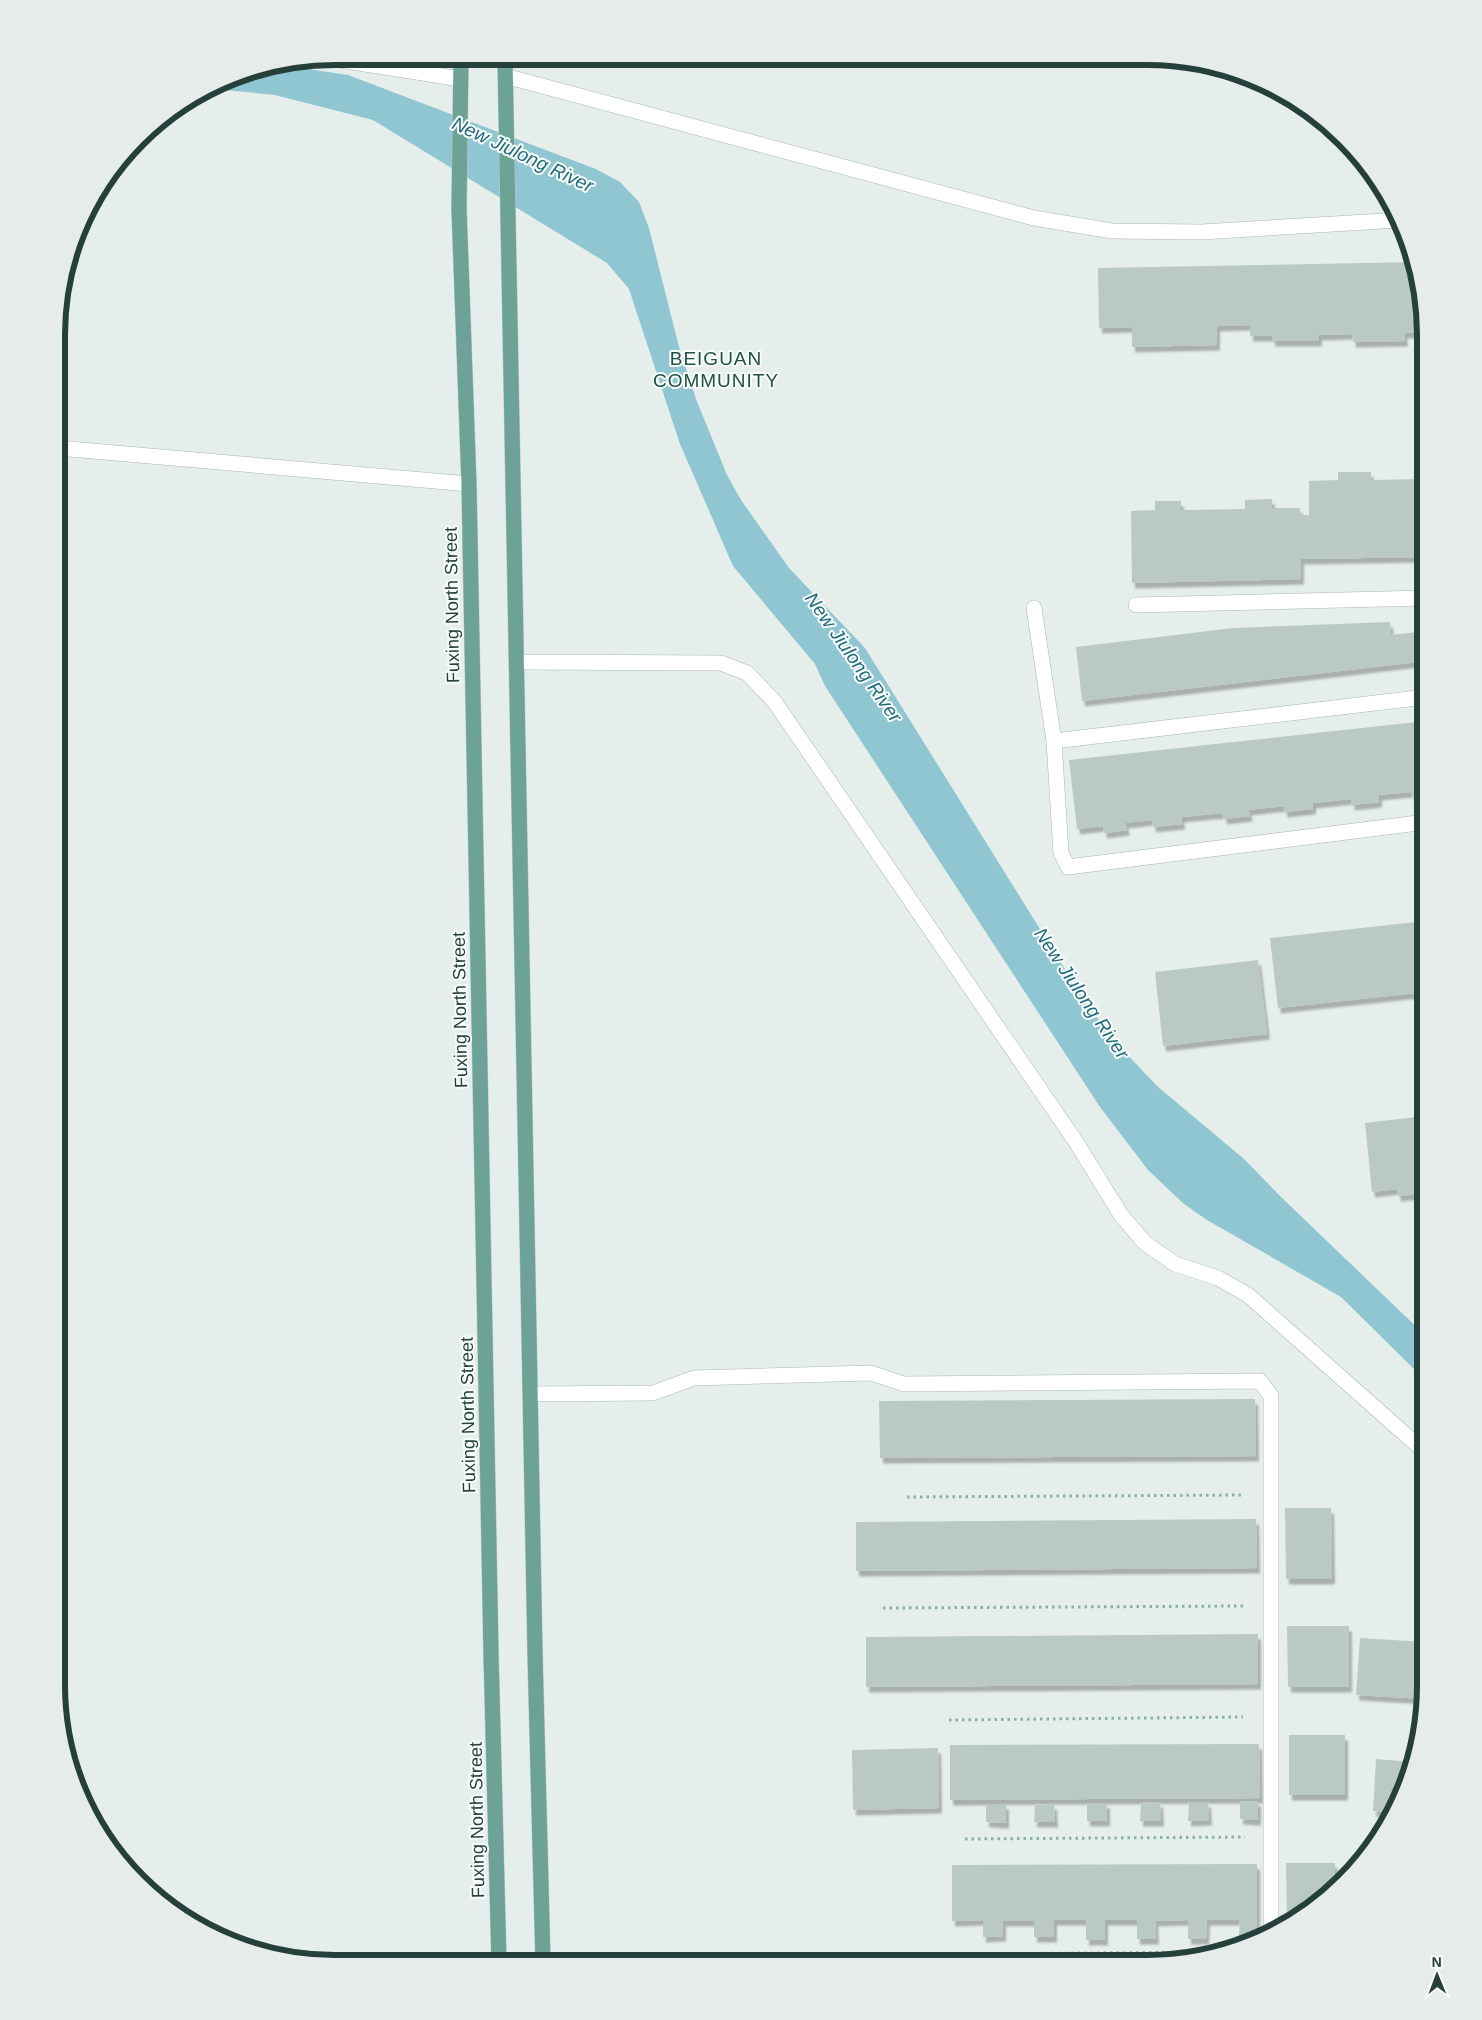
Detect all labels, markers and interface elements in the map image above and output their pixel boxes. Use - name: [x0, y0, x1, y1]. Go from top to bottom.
- water label: New Jiulong River: [449, 113, 597, 197]
- district label: BEIGUAN COMMUNITY: [653, 348, 779, 391]
- street label: Fuxing North Street: [441, 527, 463, 683]
- water label: New Jiulong River: [801, 589, 906, 727]
- water label: New Jiulong River: [1030, 924, 1133, 1063]
- street label: Fuxing North Street: [449, 932, 471, 1088]
- street label: Fuxing North Street: [457, 1337, 479, 1493]
- street label: Fuxing North Street: [466, 1742, 488, 1898]
- north arrow: [1412, 1950, 1462, 2000]
- text: N: [1432, 1954, 1442, 1970]

